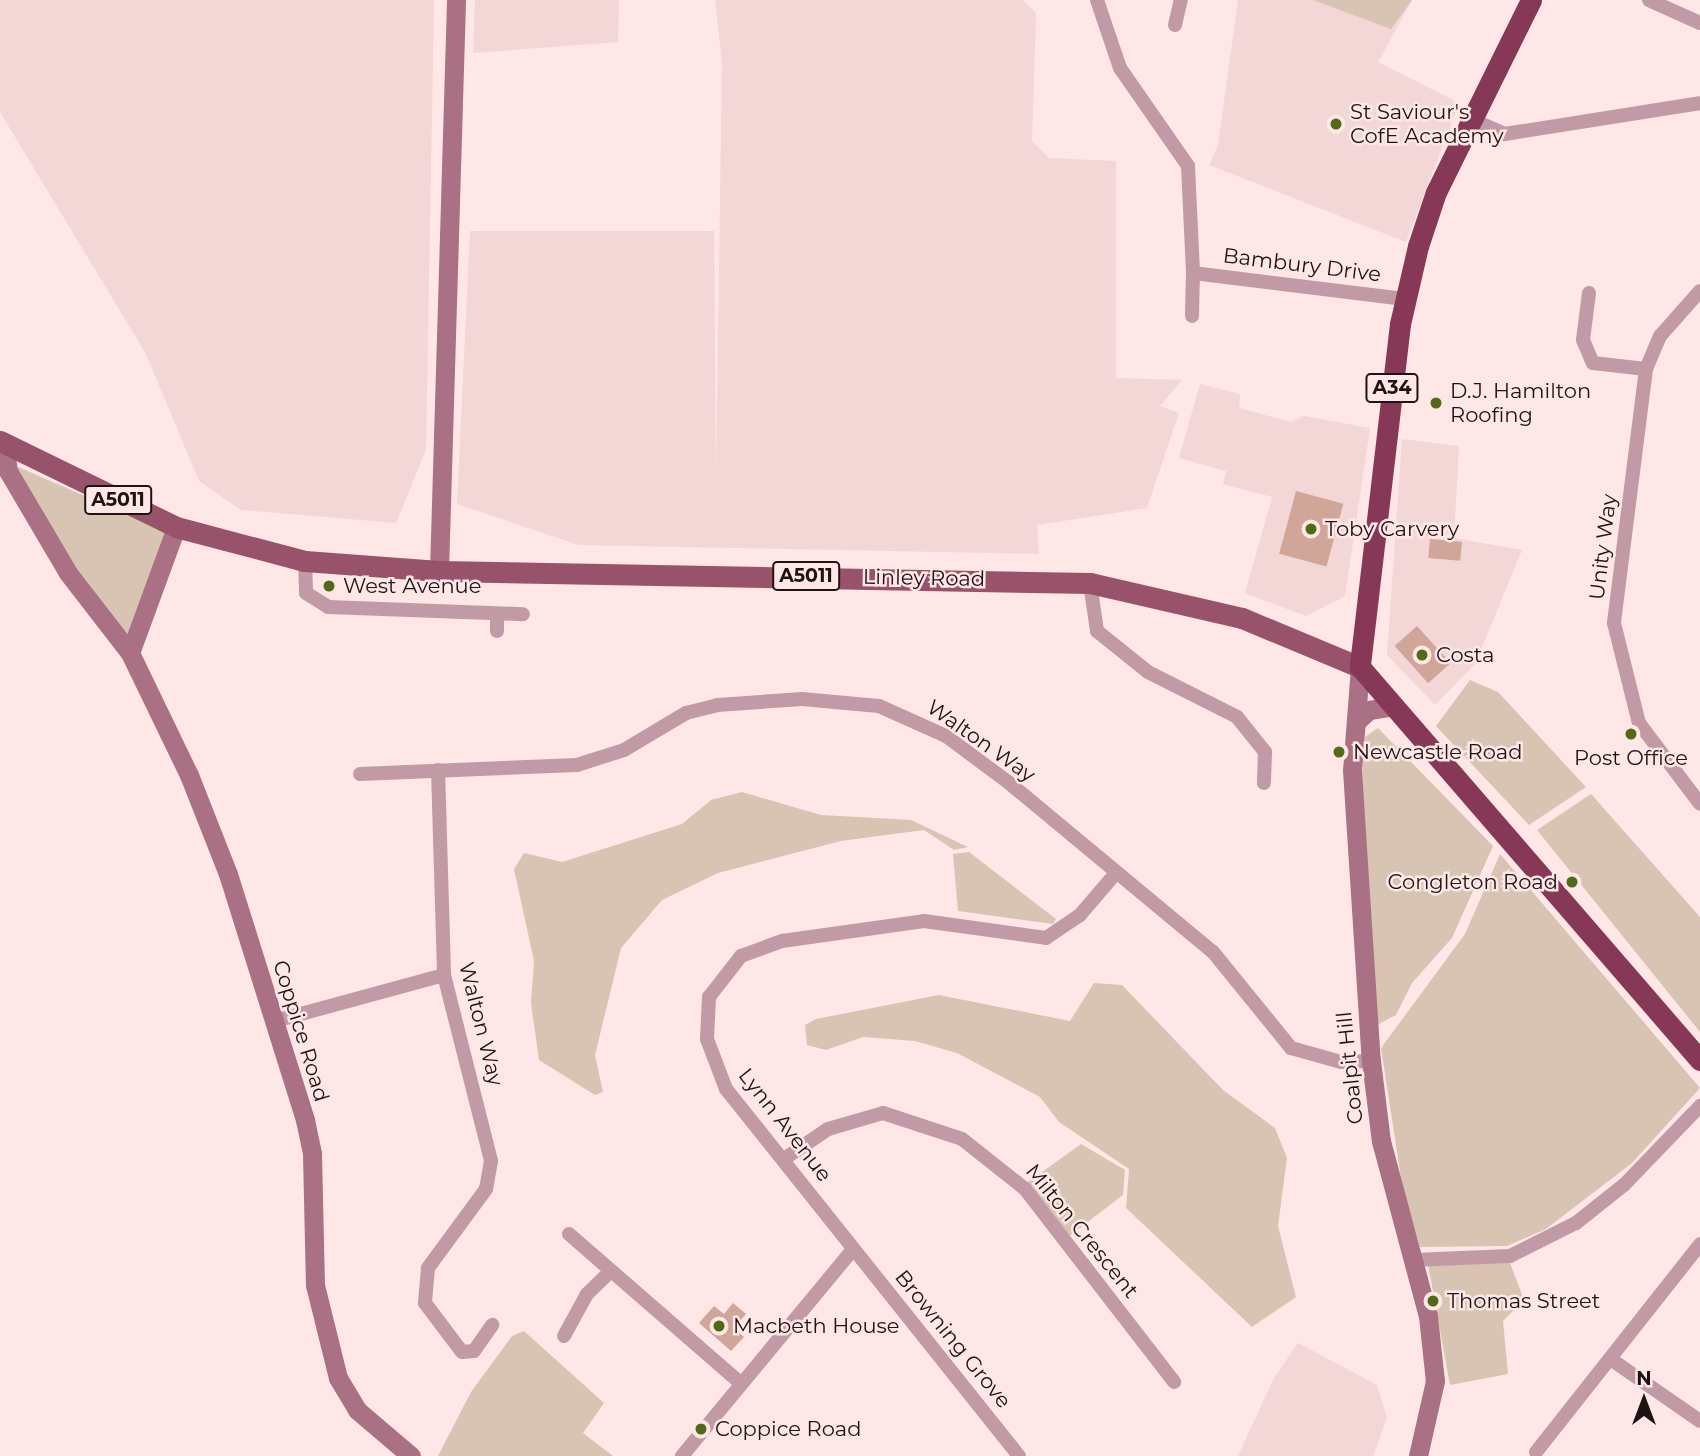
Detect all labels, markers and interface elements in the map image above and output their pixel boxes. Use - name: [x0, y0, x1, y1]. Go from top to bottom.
- place label: St Saviour's CofE Academy: [1350, 99, 1504, 149]
- marker: St Saviour's CofE Academy: [1328, 116, 1344, 132]
- street label: Bambury Drive: [1222, 243, 1382, 287]
- road number: A34: [1364, 372, 1420, 404]
- place label: D.J. Hamilton Roofing: [1450, 378, 1591, 428]
- marker: D.J. Hamilton Roofing: [1428, 395, 1444, 411]
- road number: A5011: [83, 485, 153, 516]
- street label: Unity Way: [1584, 493, 1622, 601]
- place label: Toby Carvery: [1325, 516, 1459, 542]
- marker: Toby Carvery: [1303, 521, 1319, 537]
- road number: A5011: [771, 561, 841, 592]
- street label: Linley Road: [863, 564, 985, 592]
- place label: West Avenue: [343, 573, 481, 599]
- marker: West Avenue: [321, 578, 337, 594]
- place label: Costa: [1436, 642, 1494, 668]
- marker: Costa: [1414, 647, 1430, 663]
- street label: Walton Way: [922, 694, 1040, 788]
- marker: Post Office: [1623, 726, 1639, 742]
- place label: Newcastle Road: [1353, 739, 1522, 765]
- marker: Newcastle Road: [1331, 744, 1347, 760]
- place label: Post Office: [1574, 745, 1688, 771]
- place label: Congleton Road: [1388, 869, 1558, 895]
- marker: Congleton Road: [1564, 874, 1580, 890]
- street label: Coppice Road: [268, 957, 334, 1105]
- street label: Walton Way: [453, 960, 509, 1088]
- street label: Coalpit Hill: [1332, 1010, 1368, 1126]
- street label: Lynn Avenue: [733, 1063, 837, 1187]
- street label: Milton Crescent: [1020, 1159, 1144, 1303]
- street label: Browning Grove: [890, 1265, 1016, 1413]
- place label: Thomas Street: [1447, 1288, 1600, 1314]
- marker: Thomas Street: [1425, 1293, 1441, 1309]
- place label: Macbeth House: [733, 1313, 900, 1339]
- marker: Macbeth House: [711, 1318, 727, 1334]
- north arrow: [1609, 1365, 1679, 1435]
- text: N: [1636, 1367, 1652, 1390]
- place label: Coppice Road: [715, 1416, 861, 1442]
- marker: Coppice Road: [693, 1421, 709, 1437]

